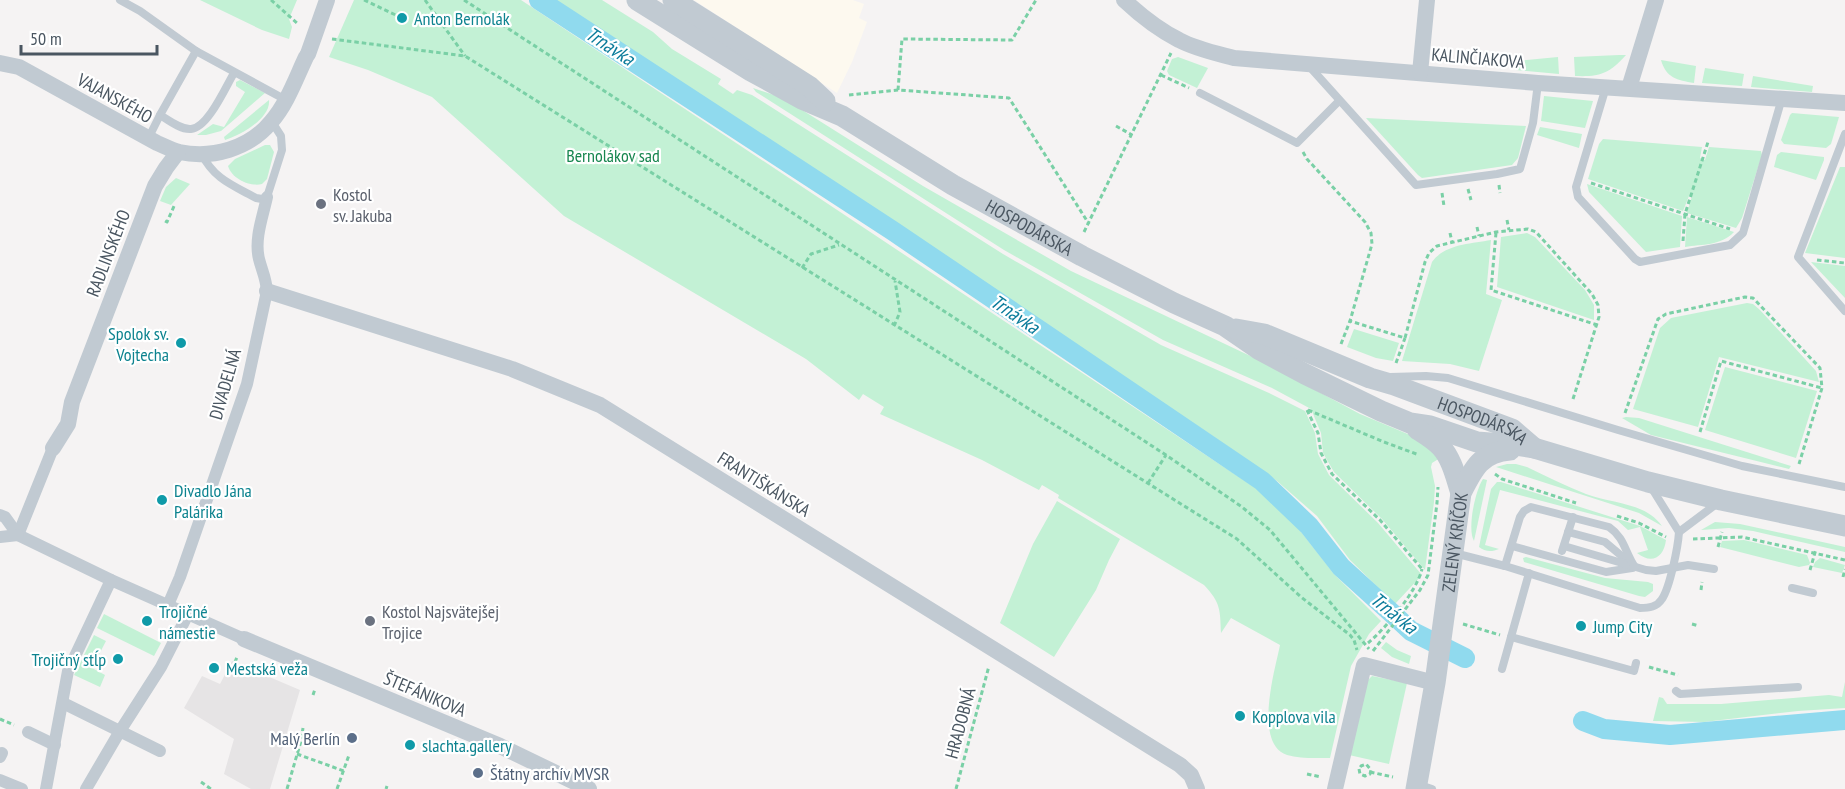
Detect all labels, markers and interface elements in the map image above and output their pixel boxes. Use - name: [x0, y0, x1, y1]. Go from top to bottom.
- place label: Anton Bernolák: [414, 7, 510, 30]
- marker: Anton Bernolák: [395, 11, 409, 25]
- scale bar: [21, 18, 158, 56]
- water label: Trnávka: [581, 21, 640, 72]
- text: 50 m: [30, 27, 62, 50]
- street label: KALINČIAKOVA: [1430, 42, 1526, 74]
- street label: VAJANSKÉHO: [72, 67, 157, 128]
- park label: Bernolákov sad: [566, 144, 660, 167]
- place label: Kostol sv. Jakuba: [333, 183, 392, 227]
- street label: HOSPODÁRSKA: [982, 194, 1078, 261]
- marker: Kostol sv. Jakuba: [314, 197, 328, 211]
- street label: RADLINSKÉHO: [81, 206, 135, 300]
- water label: Trnávka: [986, 288, 1045, 340]
- place label: Spolok sv. Vojtecha: [108, 322, 169, 366]
- marker: Spolok sv. Vojtecha: [174, 336, 188, 350]
- street label: DIVADELNÁ: [204, 345, 246, 422]
- street label: HOSPODÁRSKA: [1435, 391, 1533, 450]
- street label: FRANTIŠKÁNSKA: [713, 446, 815, 522]
- place label: Divadlo Jána Palárika: [174, 479, 252, 523]
- street label: ZELENÝ KRÍČOK: [1436, 491, 1473, 593]
- marker: Divadlo Jána Palárika: [155, 493, 169, 507]
- water label: Trnávka: [1365, 586, 1424, 640]
- place label: Trojičné námestie: [159, 600, 216, 644]
- place label: Kostol Najsvätejšej Trojice: [382, 600, 499, 644]
- marker: Trojičné námestie: [140, 614, 154, 628]
- marker: Kostol Najsvätejšej Trojice: [363, 614, 377, 628]
- place label: Jump City: [1592, 615, 1653, 638]
- marker: Jump City: [1574, 619, 1588, 633]
- place label: Trojičný stĺp: [32, 648, 106, 671]
- marker: Trojičný stĺp: [111, 652, 125, 666]
- place label: Mestská veža: [226, 657, 308, 680]
- marker: Mestská veža: [207, 661, 221, 675]
- street label: ŠTEFÁNIKOVA: [380, 666, 470, 722]
- street label: HRADOBNÁ: [940, 685, 981, 761]
- place label: Kopplova vila: [1252, 705, 1336, 728]
- marker: Kopplova vila: [1233, 709, 1247, 723]
- place label: Malý Berlín: [270, 727, 340, 750]
- marker: Malý Berlín: [345, 731, 359, 745]
- place label: slachta.gallery: [422, 734, 512, 757]
- marker: slachta.gallery: [403, 738, 417, 752]
- place label: Štátny archív MVSR: [490, 762, 610, 785]
- marker: Štátny archív MVSR: [471, 766, 485, 780]

